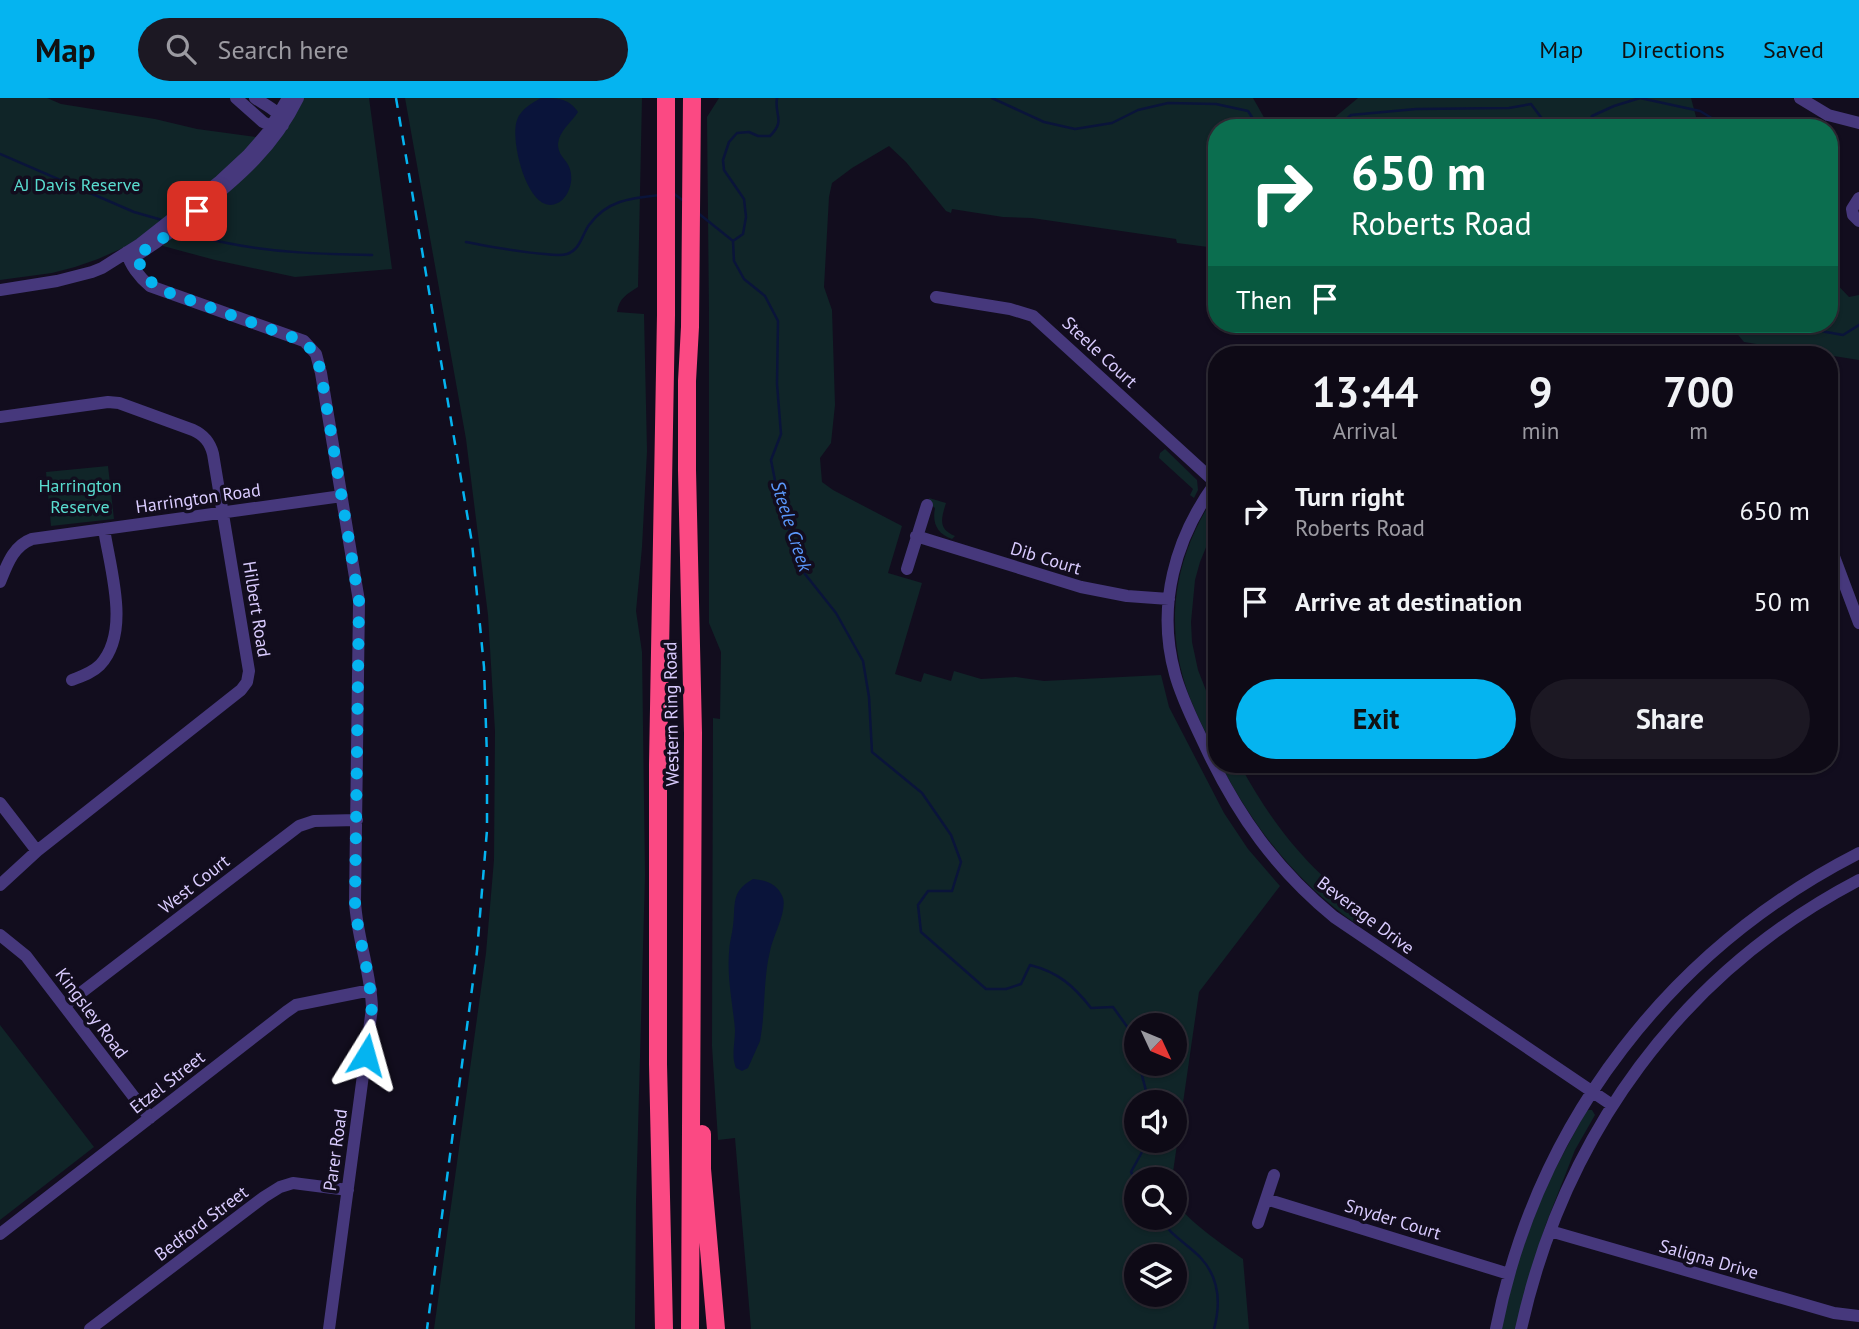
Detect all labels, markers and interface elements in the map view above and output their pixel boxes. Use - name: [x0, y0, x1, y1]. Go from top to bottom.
- search box: [138, 18, 628, 81]
- text: Map: [35, 28, 96, 71]
- icon: search: [162, 30, 200, 68]
- text: Search here: [218, 33, 349, 66]
- text: Map: [1539, 34, 1583, 65]
- text: Directions: [1621, 34, 1725, 65]
- text: Saved: [1763, 34, 1824, 65]
- text: 650 m: [1351, 140, 1486, 204]
- icon: right: [1236, 147, 1327, 238]
- park label: AJ Davis Reserve: [14, 173, 140, 196]
- pin: [167, 181, 227, 241]
- icon: arrive: [178, 192, 216, 230]
- text: Roberts Road: [1351, 202, 1532, 244]
- icon: arrive: [1306, 280, 1344, 318]
- text: Then: [1236, 283, 1292, 316]
- street label: Steele Court: [1058, 311, 1142, 393]
- text: 13:44: [1312, 364, 1418, 419]
- text: 9: [1529, 364, 1552, 419]
- text: 700: [1663, 364, 1734, 419]
- text: Arrival: [1333, 416, 1397, 445]
- text: min: [1522, 416, 1559, 445]
- text: m: [1689, 416, 1708, 445]
- park label: Harrington Reserve: [39, 474, 122, 518]
- water label: Steele Creek: [766, 477, 818, 576]
- street label: Harrington Road: [134, 478, 262, 518]
- text: Turn right: [1295, 480, 1404, 513]
- icon: right: [1236, 492, 1274, 530]
- text: 650 m: [1739, 494, 1810, 527]
- text: Roberts Road: [1295, 513, 1425, 542]
- street label: Dib Court: [1008, 536, 1084, 580]
- street label: Hilbert Road: [238, 559, 276, 659]
- icon: arrive: [1236, 583, 1274, 621]
- text: Arrive at destination: [1295, 585, 1522, 618]
- text: 50 m: [1754, 585, 1810, 618]
- street label: Western Ring Road: [658, 641, 684, 787]
- button: Exit: [1236, 679, 1516, 759]
- button: Share: [1530, 679, 1810, 759]
- street label: West Court: [154, 849, 234, 919]
- street label: Beverage Drive: [1313, 871, 1419, 959]
- street label: Kingsley Road: [50, 963, 134, 1063]
- north arrow: [1124, 1013, 1186, 1076]
- map controls: [1124, 1013, 1187, 1307]
- position arrow: [329, 1018, 403, 1092]
- street label: Etzel Street: [125, 1046, 209, 1118]
- button: sound: [1124, 1090, 1187, 1153]
- street label: Parer Road: [318, 1107, 352, 1193]
- button: search: [1124, 1167, 1187, 1230]
- street label: Bedford Street: [150, 1180, 252, 1266]
- street label: Snyder Court: [1342, 1193, 1444, 1245]
- street label: Saligna Drive: [1657, 1234, 1761, 1284]
- button: layers: [1124, 1244, 1187, 1307]

